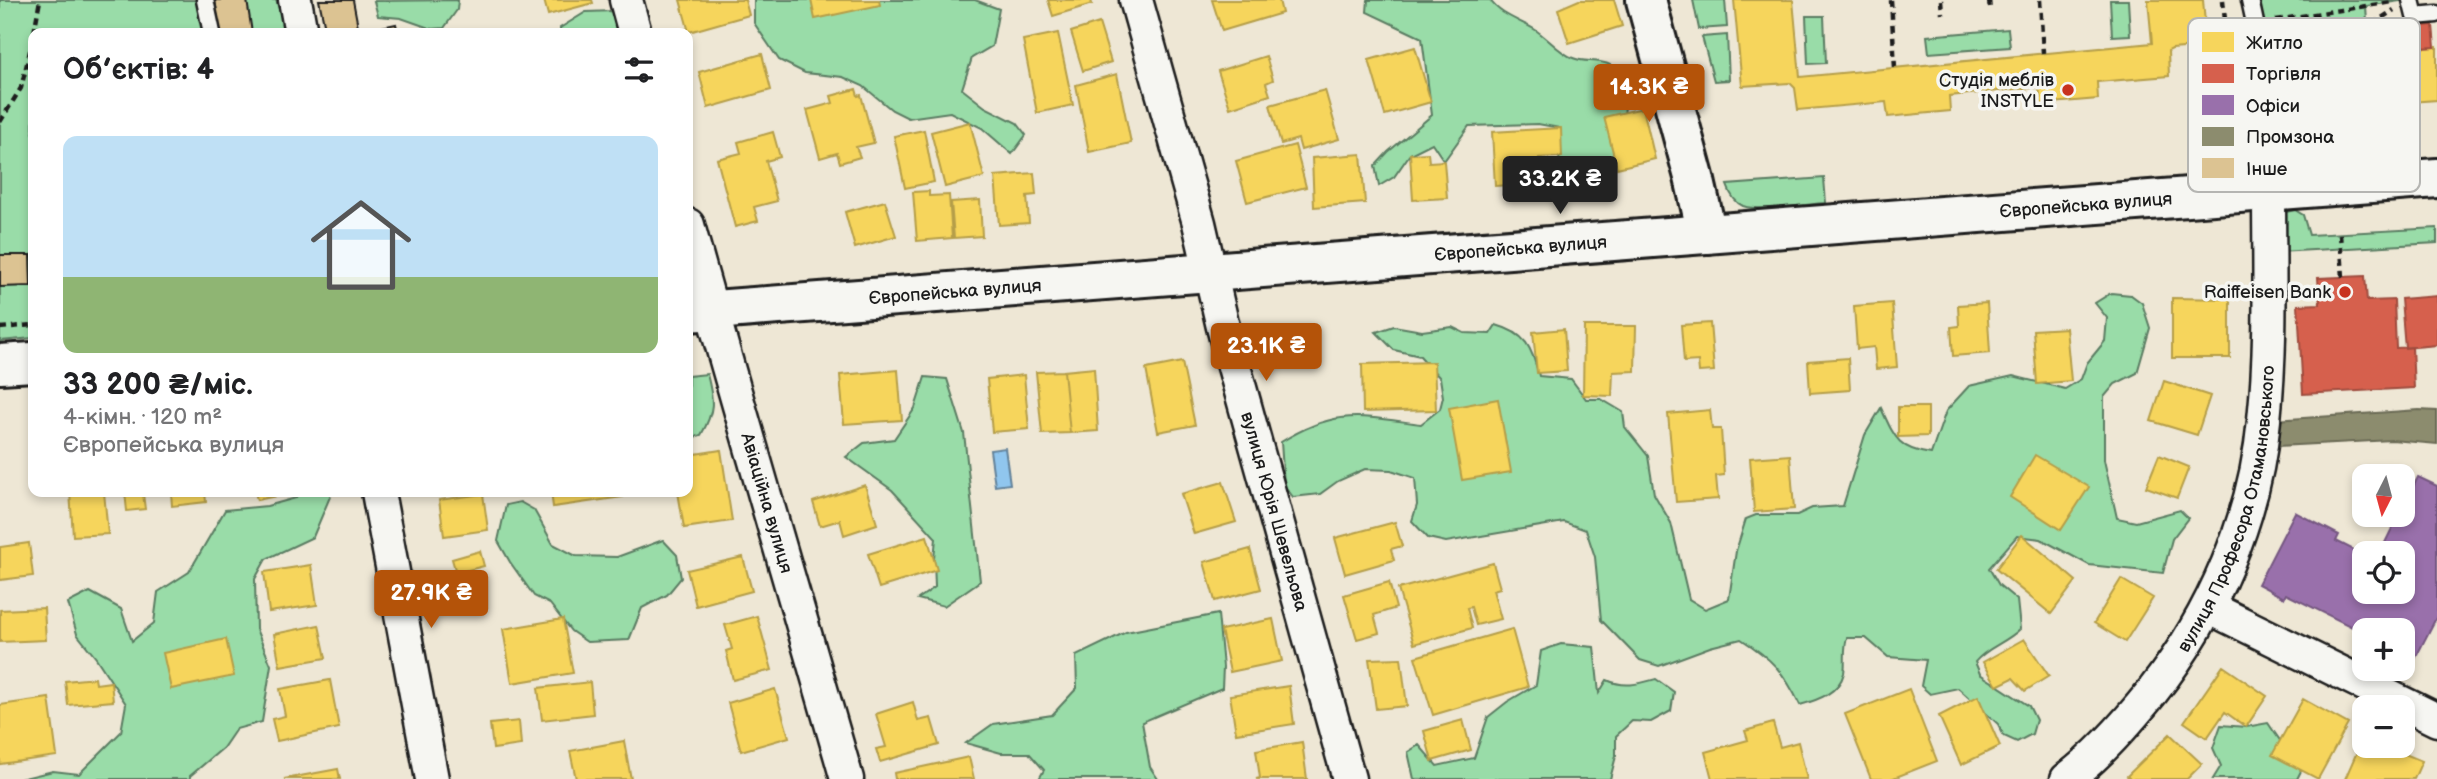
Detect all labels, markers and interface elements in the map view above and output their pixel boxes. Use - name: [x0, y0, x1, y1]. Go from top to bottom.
- legend: [2188, 18, 2420, 192]
- text: Житло: [2246, 32, 2303, 55]
- icon: filters: [620, 51, 658, 89]
- text: Об’єктів: 4: [63, 52, 214, 88]
- text: Торгівля: [2246, 63, 2321, 86]
- pin: 14.3K ₴: [1584, 64, 1714, 124]
- place label: Студія меблів INSTYLE: [1939, 70, 2055, 112]
- text: 14.3K ₴: [1610, 73, 1688, 101]
- marker: Студія меблів INSTYLE: [2060, 82, 2076, 98]
- text: Офіси: [2246, 95, 2300, 118]
- text: Промзона: [2246, 126, 2334, 149]
- pin: 33.2K ₴: [1495, 156, 1625, 216]
- text: Інше: [2246, 158, 2288, 181]
- text: 33.2K ₴: [1519, 165, 1601, 193]
- icon: home: [298, 182, 424, 308]
- street label: Європейська вулиця: [1999, 188, 2173, 222]
- street label: Європейська вулиця: [1433, 232, 1608, 266]
- street label: Європейська вулиця: [868, 275, 1042, 309]
- place label: Raiffeisen Bank: [2204, 282, 2331, 303]
- marker: Raiffeisen Bank: [2337, 284, 2353, 300]
- pin: 23.1K ₴: [1201, 324, 1331, 383]
- text: 23.1K ₴: [1227, 332, 1305, 360]
- street label: вулиця Професора Отамановського: [2174, 365, 2279, 656]
- text: 33 200 ₴/міс.: [63, 367, 253, 403]
- text: 4-кімн. · 120 m²: [63, 403, 222, 431]
- street label: вулиця Юрія Шевельова: [1236, 410, 1312, 614]
- street label: Авіаційна вулиця: [736, 430, 797, 576]
- text: Європейська вулиця: [63, 431, 284, 459]
- north arrow: [2352, 464, 2415, 527]
- map controls: [2352, 464, 2415, 758]
- button: locate: [2352, 541, 2415, 604]
- pin: 27.9K ₴: [366, 570, 496, 630]
- text: 27.9K ₴: [390, 579, 472, 607]
- button: +: [2352, 618, 2415, 681]
- button: −: [2352, 695, 2415, 758]

